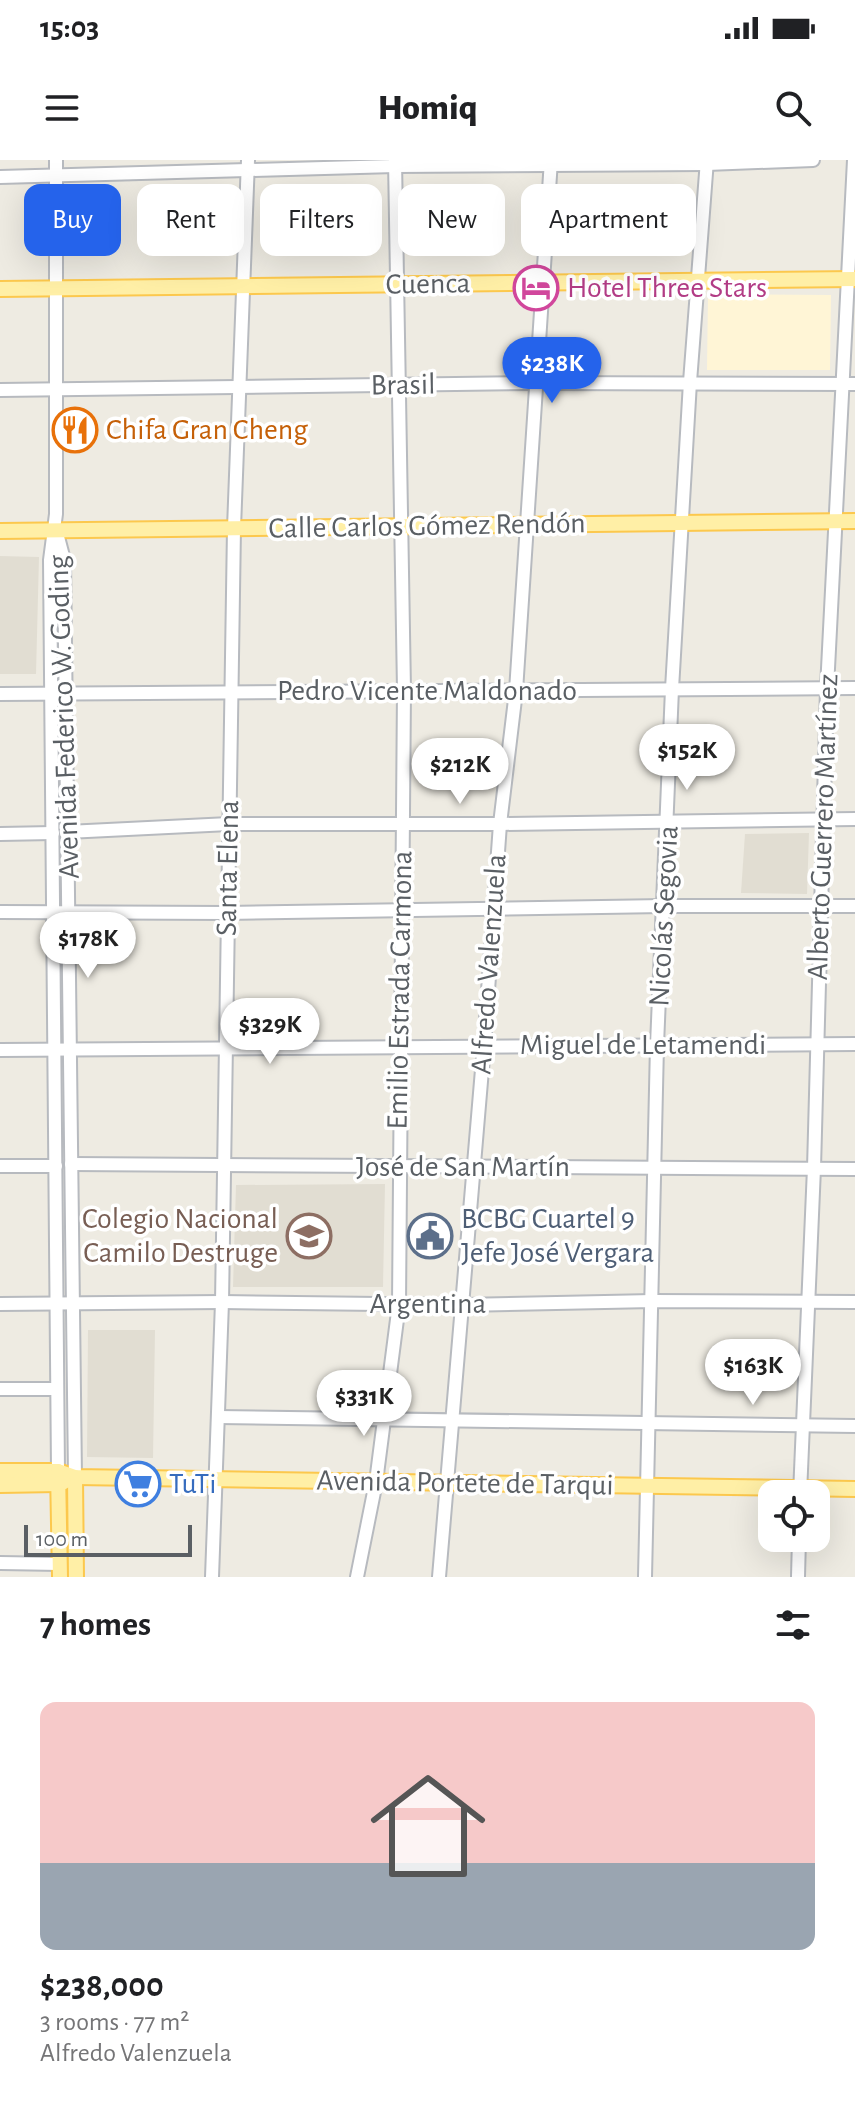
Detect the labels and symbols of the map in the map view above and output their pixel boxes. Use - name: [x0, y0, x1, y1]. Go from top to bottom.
- hotel icon: Hotel Three Stars: [512, 264, 560, 312]
- street label: Cuenca: [385, 268, 471, 300]
- place label: Hotel Three Stars: [567, 273, 767, 303]
- pin: $238K: [496, 337, 608, 405]
- street label: Brasil: [370, 369, 436, 401]
- restaurant icon: Chifa Gran Cheng: [51, 406, 99, 454]
- place label: Chifa Gran Cheng: [106, 415, 308, 445]
- street label: Calle Carlos Gómez Rendón: [268, 508, 586, 544]
- street label: Avenida Federico W. Goding: [43, 554, 85, 880]
- street label: Alberto Guerrero Martínez: [803, 673, 843, 981]
- street label: Pedro Vicente Maldonado: [277, 676, 577, 706]
- pin: $152K: [631, 724, 743, 792]
- pin: $212K: [404, 738, 516, 806]
- street label: Santa Elena: [212, 800, 244, 936]
- street label: Nicolás Segovia: [644, 825, 684, 1007]
- street label: Emilio Estrada Carmona: [383, 850, 417, 1130]
- street label: Alfredo Valenzuela: [466, 853, 512, 1075]
- pin: $178K: [32, 912, 144, 980]
- pin: $329K: [214, 998, 326, 1066]
- street label: Miguel de Letamendi: [520, 1030, 766, 1060]
- street label: José de San Martín: [356, 1152, 570, 1182]
- place label: Colegio Nacional Camilo Destruge: [82, 1204, 278, 1268]
- place label: BCBG Cuartel 9 Jefe José Vergara: [461, 1204, 654, 1268]
- school or university icon: Colegio Nacional Camilo Destruge: [285, 1212, 333, 1260]
- public building icon: BCBG Cuartel 9 Jefe José Vergara: [406, 1212, 454, 1260]
- street label: Argentina: [370, 1289, 486, 1319]
- pin: $163K: [697, 1339, 809, 1407]
- pin: $331K: [308, 1370, 420, 1438]
- supermarket icon: TuTi: [114, 1460, 162, 1508]
- street label: Avenida Portete de Tarqui: [316, 1465, 614, 1501]
- place label: TuTi: [169, 1469, 217, 1499]
- scale bar: [24, 1521, 192, 1557]

